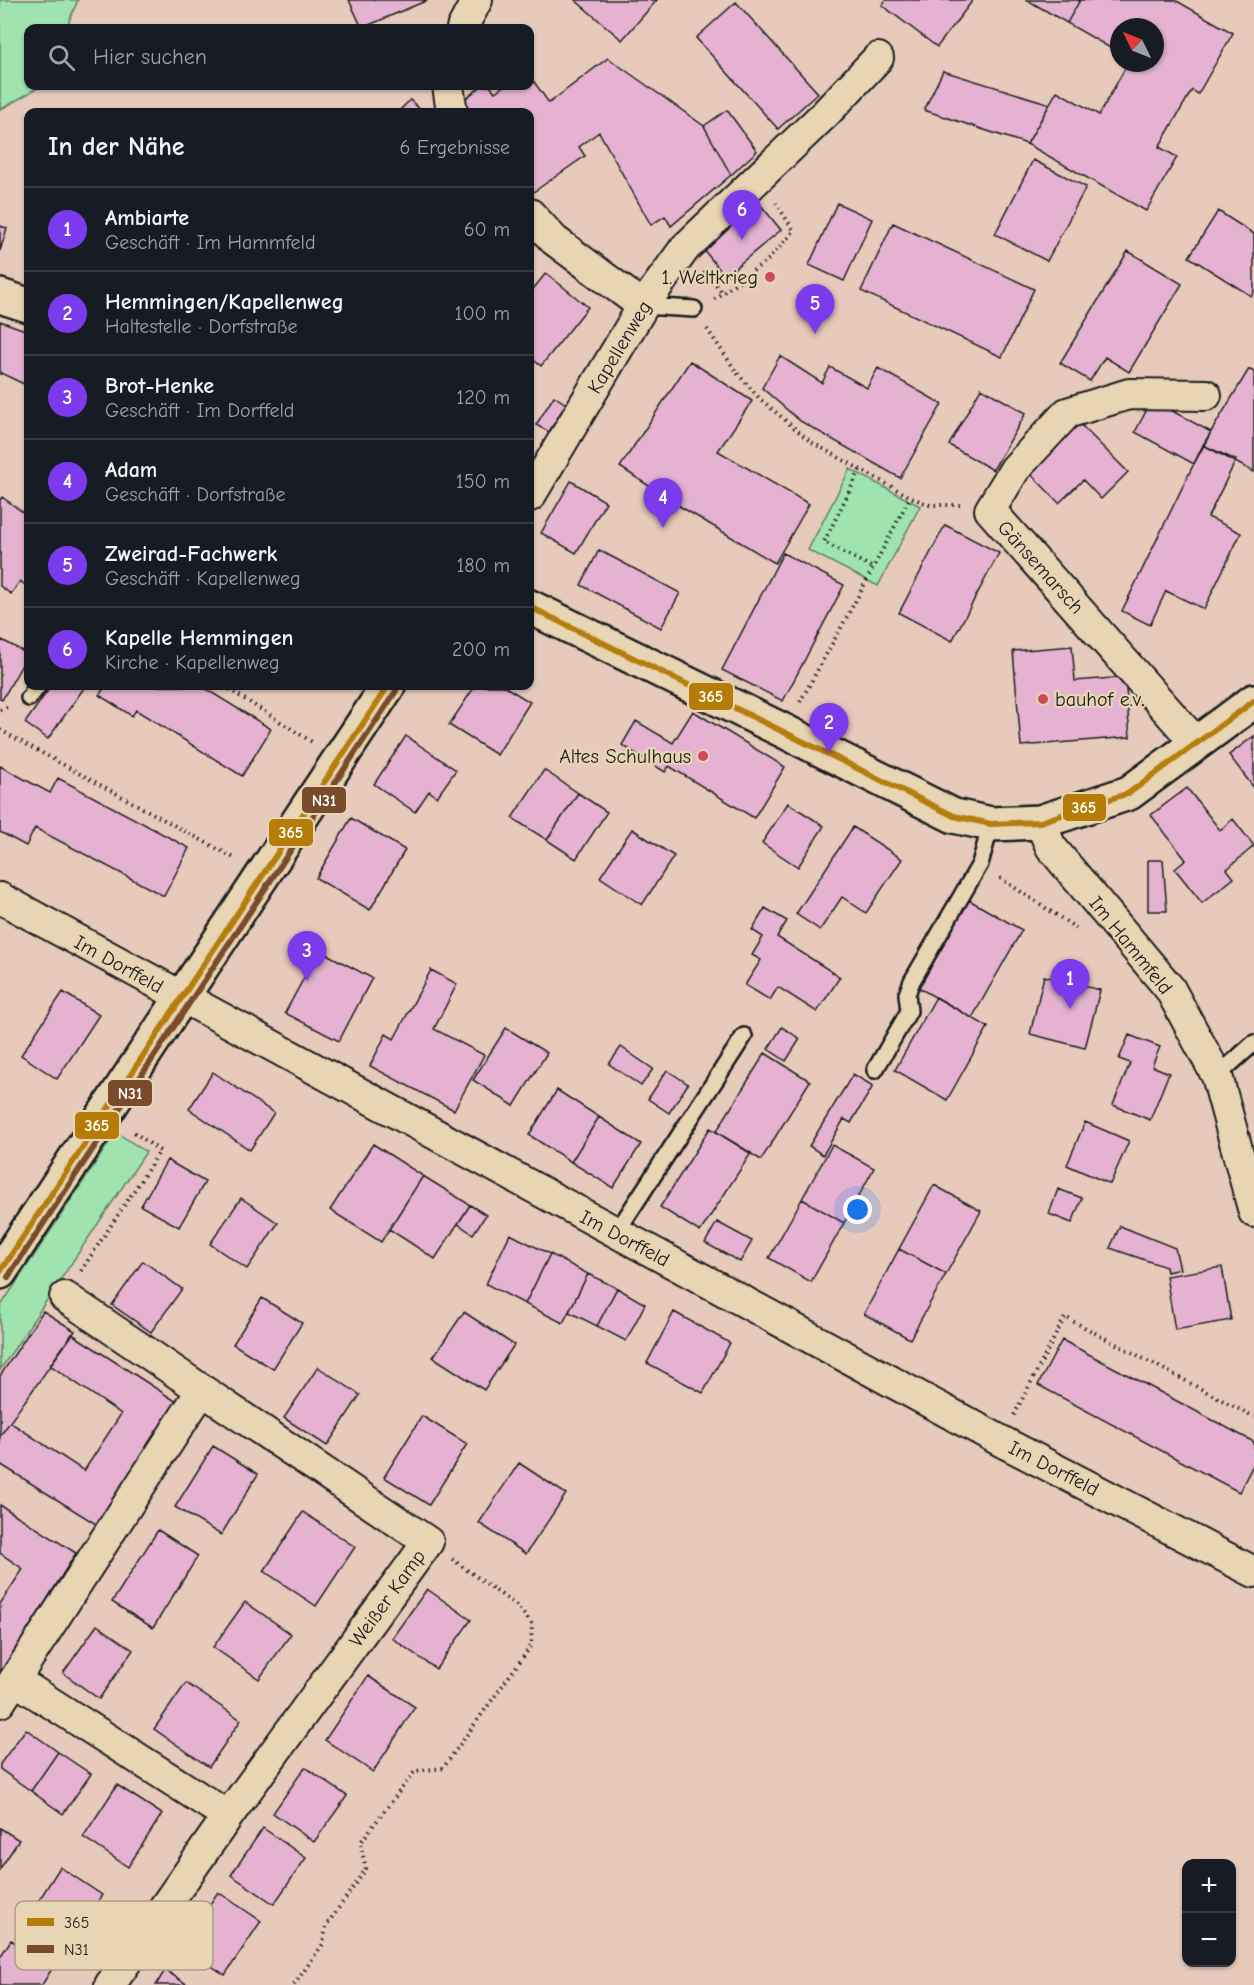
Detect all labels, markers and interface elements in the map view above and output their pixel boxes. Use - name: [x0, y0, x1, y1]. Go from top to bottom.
- north arrow: [1110, 18, 1164, 72]
- search box: [24, 24, 534, 90]
- icon: search: [45, 41, 78, 74]
- text: Hier suchen: [93, 44, 207, 70]
- text: In der Nähe: [48, 132, 185, 162]
- text: 6 Ergebnisse: [400, 136, 510, 159]
- pin: 6: [722, 190, 762, 240]
- text: Ambiarte: [105, 205, 189, 231]
- text: 1: [64, 218, 71, 241]
- text: 60 m: [464, 218, 510, 241]
- text: Geschäft · Im Hammfeld: [105, 231, 316, 254]
- place label: 1. Weltkrieg: [661, 266, 758, 289]
- marker: 1. Weltkrieg: [763, 270, 777, 284]
- pin: 5: [796, 284, 834, 334]
- text: Hemmingen/Kapellenweg: [105, 289, 344, 315]
- street label: Kapellenweg: [583, 297, 656, 398]
- text: 2: [63, 302, 72, 325]
- text: 100 m: [455, 302, 510, 325]
- text: Haltestelle · Dorfstraße: [105, 315, 298, 338]
- text: Brot-Henke: [105, 373, 214, 399]
- text: 3: [63, 386, 72, 409]
- text: 120 m: [456, 386, 510, 409]
- text: Geschäft · Im Dorffeld: [105, 399, 294, 422]
- text: Adam: [105, 457, 157, 483]
- text: 4: [63, 470, 72, 493]
- text: 150 m: [456, 470, 510, 493]
- pin: 4: [644, 478, 682, 528]
- text: Geschäft · Dorfstraße: [105, 483, 286, 506]
- street label: Gänsemarsch: [993, 516, 1088, 619]
- text: Zweirad-Fachwerk: [105, 541, 277, 567]
- text: 5: [62, 554, 73, 577]
- text: 180 m: [456, 554, 510, 577]
- text: Geschäft · Kapellenweg: [105, 567, 301, 590]
- text: Kapelle Hemmingen: [105, 625, 293, 651]
- text: 6: [62, 638, 73, 661]
- text: 200 m: [452, 638, 510, 661]
- text: Kirche · Kapellenweg: [105, 651, 280, 674]
- line badge: 365: [688, 682, 734, 711]
- text: 365: [699, 688, 723, 706]
- place label: bauhof e.v.: [1055, 688, 1144, 711]
- marker: bauhof e.v.: [1036, 692, 1050, 706]
- pin: 2: [810, 704, 848, 753]
- place label: Altes Schulhaus: [559, 745, 691, 768]
- marker: Altes Schulhaus: [696, 749, 710, 763]
- line badge: N31: [301, 786, 347, 814]
- text: N31: [312, 792, 336, 810]
- line badge: 365: [1062, 793, 1107, 822]
- text: 365: [1072, 799, 1096, 817]
- line badge: 365: [268, 818, 314, 847]
- text: 365: [279, 824, 303, 842]
- street label: Im Hammfeld: [1084, 892, 1177, 999]
- street label: Im Dorffeld: [70, 931, 167, 998]
- pin: 3: [288, 932, 326, 981]
- pin: 1: [1050, 960, 1090, 1009]
- line badge: N31: [107, 1079, 153, 1107]
- text: N31: [118, 1085, 142, 1103]
- line badge: 365: [74, 1111, 120, 1140]
- text: 365: [85, 1117, 109, 1135]
- your location: [843, 1195, 872, 1224]
- street label: Im Dorffeld: [576, 1205, 673, 1272]
- street label: Im Dorffeld: [1005, 1436, 1103, 1501]
- street label: Weißer Kamp: [344, 1545, 430, 1651]
- map controls: [1182, 1859, 1236, 1967]
- button: +: [1182, 1859, 1236, 1913]
- legend: [15, 1901, 213, 1970]
- button: −: [1182, 1913, 1236, 1967]
- text: 365: [64, 1914, 89, 1932]
- text: N31: [64, 1941, 89, 1959]

